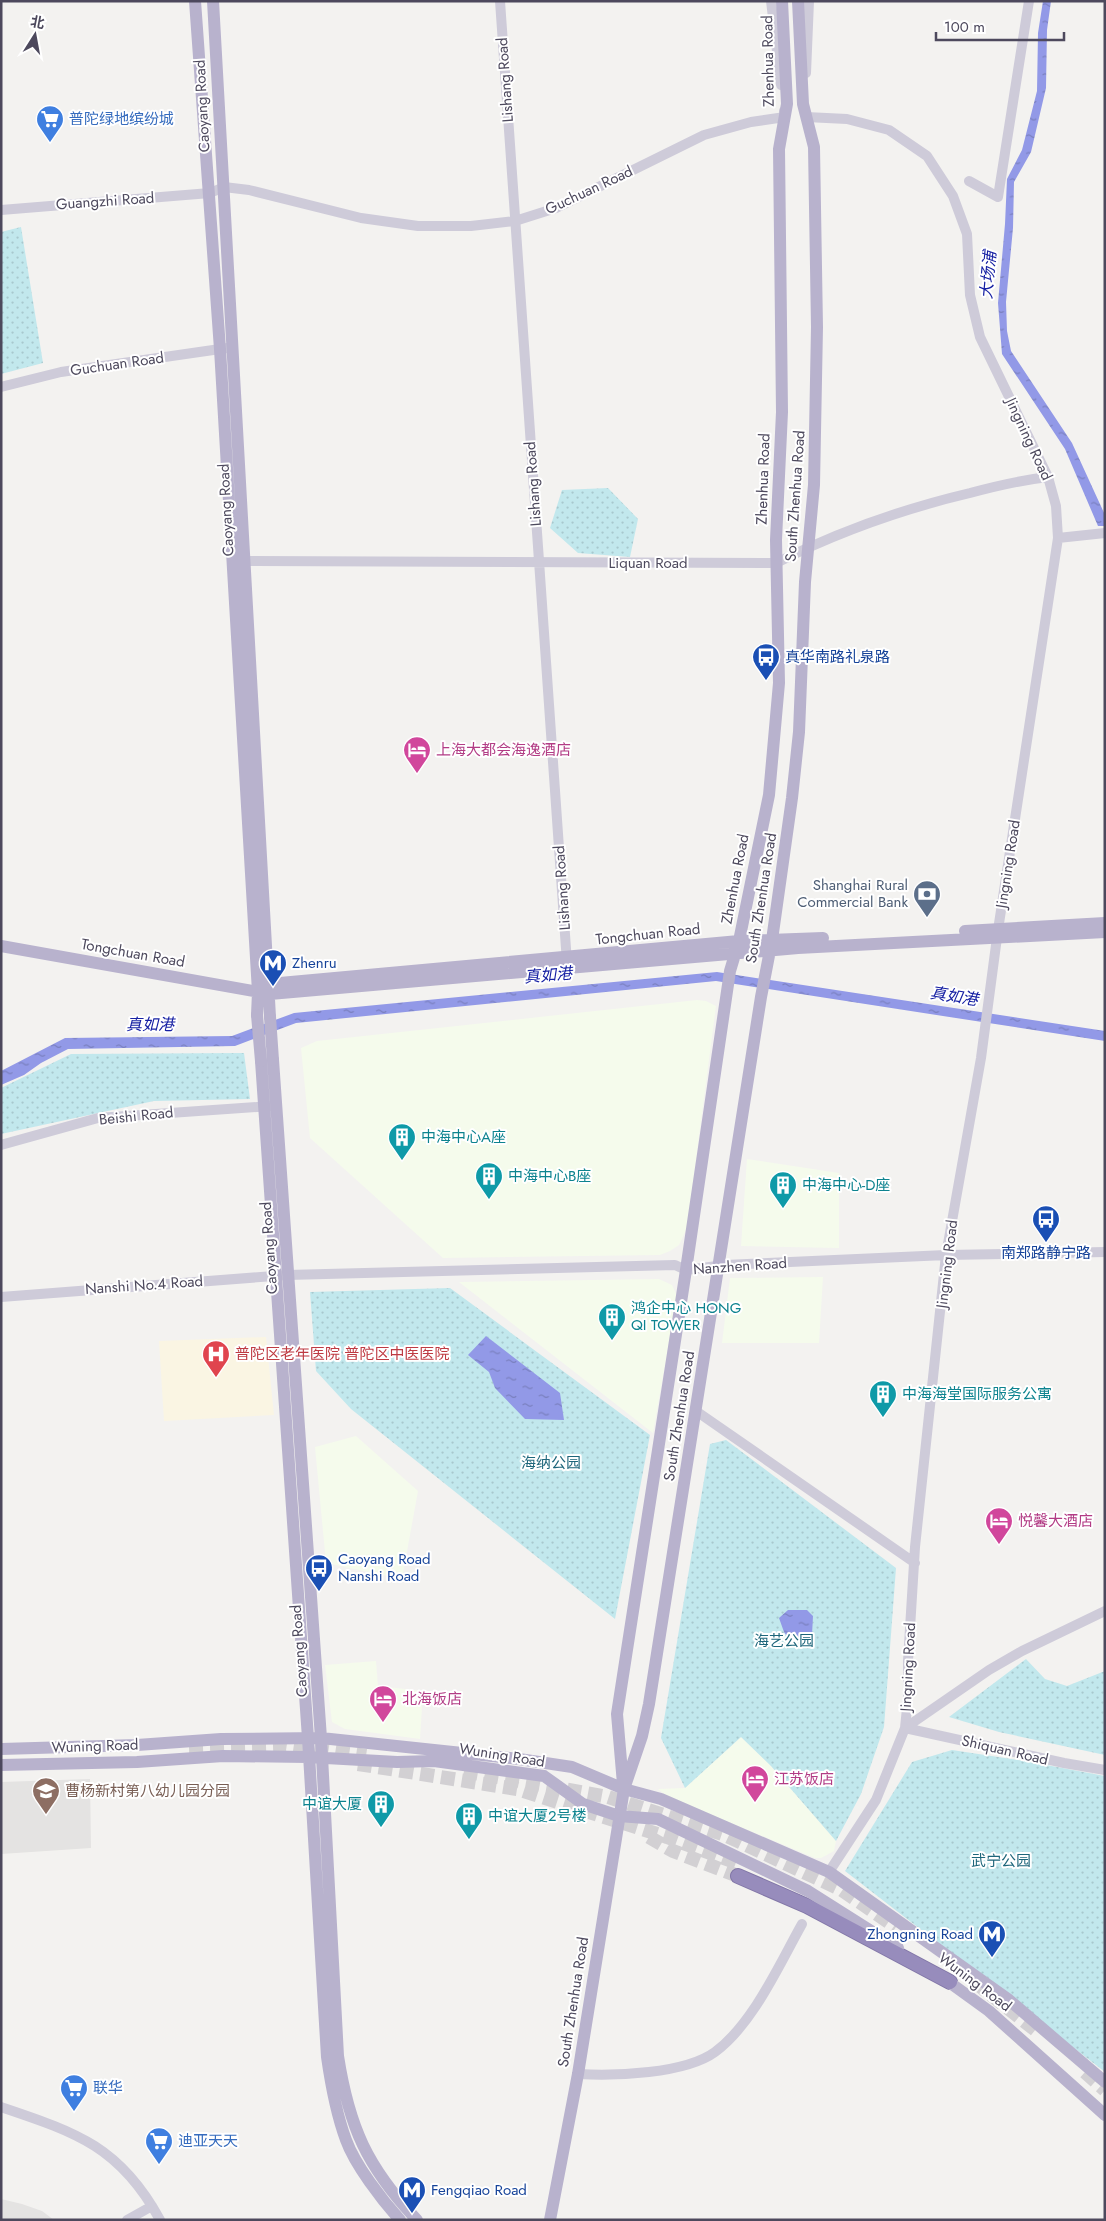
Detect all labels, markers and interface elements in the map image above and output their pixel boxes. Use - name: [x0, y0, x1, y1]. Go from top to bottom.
- north arrow: [10, 10, 60, 60]
- scale bar: [936, 10, 1064, 42]
- text: 北: [29, 11, 46, 33]
- street label: Zhenhua Road: [756, 15, 780, 107]
- text: 100 m: [944, 16, 985, 38]
- street label: Lishang Road: [491, 37, 519, 123]
- street label: Caoyang Road: [189, 59, 215, 153]
- supermarket icon: 普陀绿地缤纷城: [35, 104, 65, 143]
- place label: 普陀绿地缤纷城: [69, 108, 174, 130]
- street label: Guchuan Road: [542, 160, 636, 220]
- street label: Guangzhi Road: [55, 187, 155, 215]
- water label: 大场浦: [974, 247, 1002, 300]
- street label: Guchuan Road: [69, 347, 165, 381]
- street label: Jingning Road: [999, 392, 1058, 484]
- street label: South Zhenhua Road: [779, 430, 811, 562]
- street label: Zhenhua Road: [750, 433, 776, 525]
- street label: Lishang Road: [519, 441, 547, 527]
- street label: Caoyang Road: [213, 463, 239, 557]
- street label: Liquan Road: [608, 552, 688, 574]
- bus stop icon: 真华南路礼泉路: [751, 642, 781, 681]
- place label: 真华南路礼泉路: [785, 646, 890, 668]
- hotel icon: 上海大都会海逸酒店: [402, 735, 432, 774]
- place label: 上海大都会海逸酒店: [436, 739, 571, 761]
- street label: Jingning Road: [990, 818, 1026, 912]
- street label: South Zhenhua Road: [740, 831, 782, 965]
- street label: Zhenhua Road: [715, 832, 755, 926]
- street label: Lishang Road: [548, 845, 576, 931]
- place label: Shanghai Rural Commercial Bank: [797, 874, 908, 913]
- bank icon: Shanghai Rural Commercial Bank: [912, 879, 942, 918]
- street label: Tongchuan Road: [595, 918, 701, 950]
- street label: Tongchuan Road: [79, 933, 187, 973]
- metro station icon: Zhenru: [258, 948, 288, 987]
- place label: Zhenru: [292, 952, 337, 974]
- water label: 真如港: [523, 961, 575, 989]
- water label: 真如港: [928, 981, 981, 1011]
- water label: 真如港: [126, 1013, 176, 1036]
- street label: Beishi Road: [98, 1101, 174, 1131]
- building icon: 中海中心A座: [387, 1122, 417, 1161]
- place label: 中海中心A座: [421, 1126, 506, 1148]
- building icon: 中海中心B座: [474, 1161, 504, 1200]
- place label: 中海中心B座: [508, 1165, 591, 1187]
- building icon: 中海中心-D座: [768, 1170, 798, 1209]
- place label: 中海中心-D座: [802, 1174, 890, 1196]
- street label: Caoyang Road: [255, 1201, 283, 1295]
- bus stop icon: 南郑路静宁路: [1031, 1204, 1061, 1243]
- street label: Jingning Road: [930, 1218, 963, 1311]
- place label: 南郑路静宁路: [1001, 1242, 1091, 1264]
- street label: Nanzhen Road: [692, 1252, 788, 1280]
- street label: Nanshi No.4 Road: [84, 1270, 204, 1300]
- place label: 鸿企中心 HONG QI TOWER: [631, 1297, 741, 1336]
- building icon: 鸿企中心 HONG QI TOWER: [597, 1302, 627, 1341]
- hospital icon: 普陀区老年医院 普陀区中医医院: [201, 1339, 231, 1378]
- place label: 普陀区老年医院 普陀区中医医院: [235, 1343, 450, 1365]
- street label: South Zhenhua Road: [658, 1349, 700, 1483]
- building icon: 中海海堂国际服务公寓: [868, 1379, 898, 1418]
- place label: 中海海堂国际服务公寓: [902, 1383, 1052, 1405]
- park label: 海纳公园: [521, 1452, 581, 1474]
- hotel icon: 悦馨大酒店: [984, 1506, 1014, 1545]
- place label: 悦馨大酒店: [1018, 1510, 1093, 1532]
- place label: Caoyang Road Nanshi Road: [338, 1548, 431, 1587]
- bus stop icon: Caoyang Road Nanshi Road: [304, 1553, 334, 1592]
- street label: Caoyang Road: [285, 1604, 313, 1698]
- street label: Jingning Road: [895, 1622, 921, 1714]
- park label: 海艺公园: [754, 1630, 814, 1652]
- hotel icon: 北海饭店: [368, 1684, 398, 1723]
- place label: 北海饭店: [402, 1688, 462, 1710]
- street label: Shiquan Road: [959, 1729, 1051, 1771]
- street label: Wuning Road: [51, 1733, 139, 1759]
- street label: Wuning Road: [457, 1737, 547, 1773]
- hotel icon: 江苏饭店: [740, 1764, 770, 1803]
- place label: 江苏饭店: [774, 1768, 834, 1790]
- school or university icon: 曹杨新村第八幼儿园分园: [31, 1776, 61, 1815]
- place label: 曹杨新村第八幼儿园分园: [65, 1780, 230, 1802]
- building icon: 中谊大厦: [366, 1789, 396, 1828]
- place label: 中谊大厦: [302, 1793, 362, 1815]
- building icon: 中谊大厦2号楼: [454, 1801, 484, 1840]
- place label: 中谊大厦2号楼: [488, 1805, 587, 1827]
- park label: 武宁公园: [971, 1850, 1031, 1872]
- metro station icon: Zhongning Road: [977, 1919, 1007, 1958]
- place label: Zhongning Road: [867, 1923, 973, 1945]
- street label: South Zhenhua Road: [552, 1935, 594, 2069]
- street label: Wuning Road: [934, 1947, 1016, 2017]
- supermarket icon: 联华: [59, 2073, 89, 2112]
- place label: 联华: [93, 2077, 123, 2099]
- supermarket icon: 迪亚天天: [144, 2126, 174, 2165]
- place label: 迪亚天天: [178, 2130, 238, 2152]
- metro station icon: Fengqiao Road: [397, 2175, 427, 2214]
- place label: Fengqiao Road: [431, 2179, 527, 2201]

